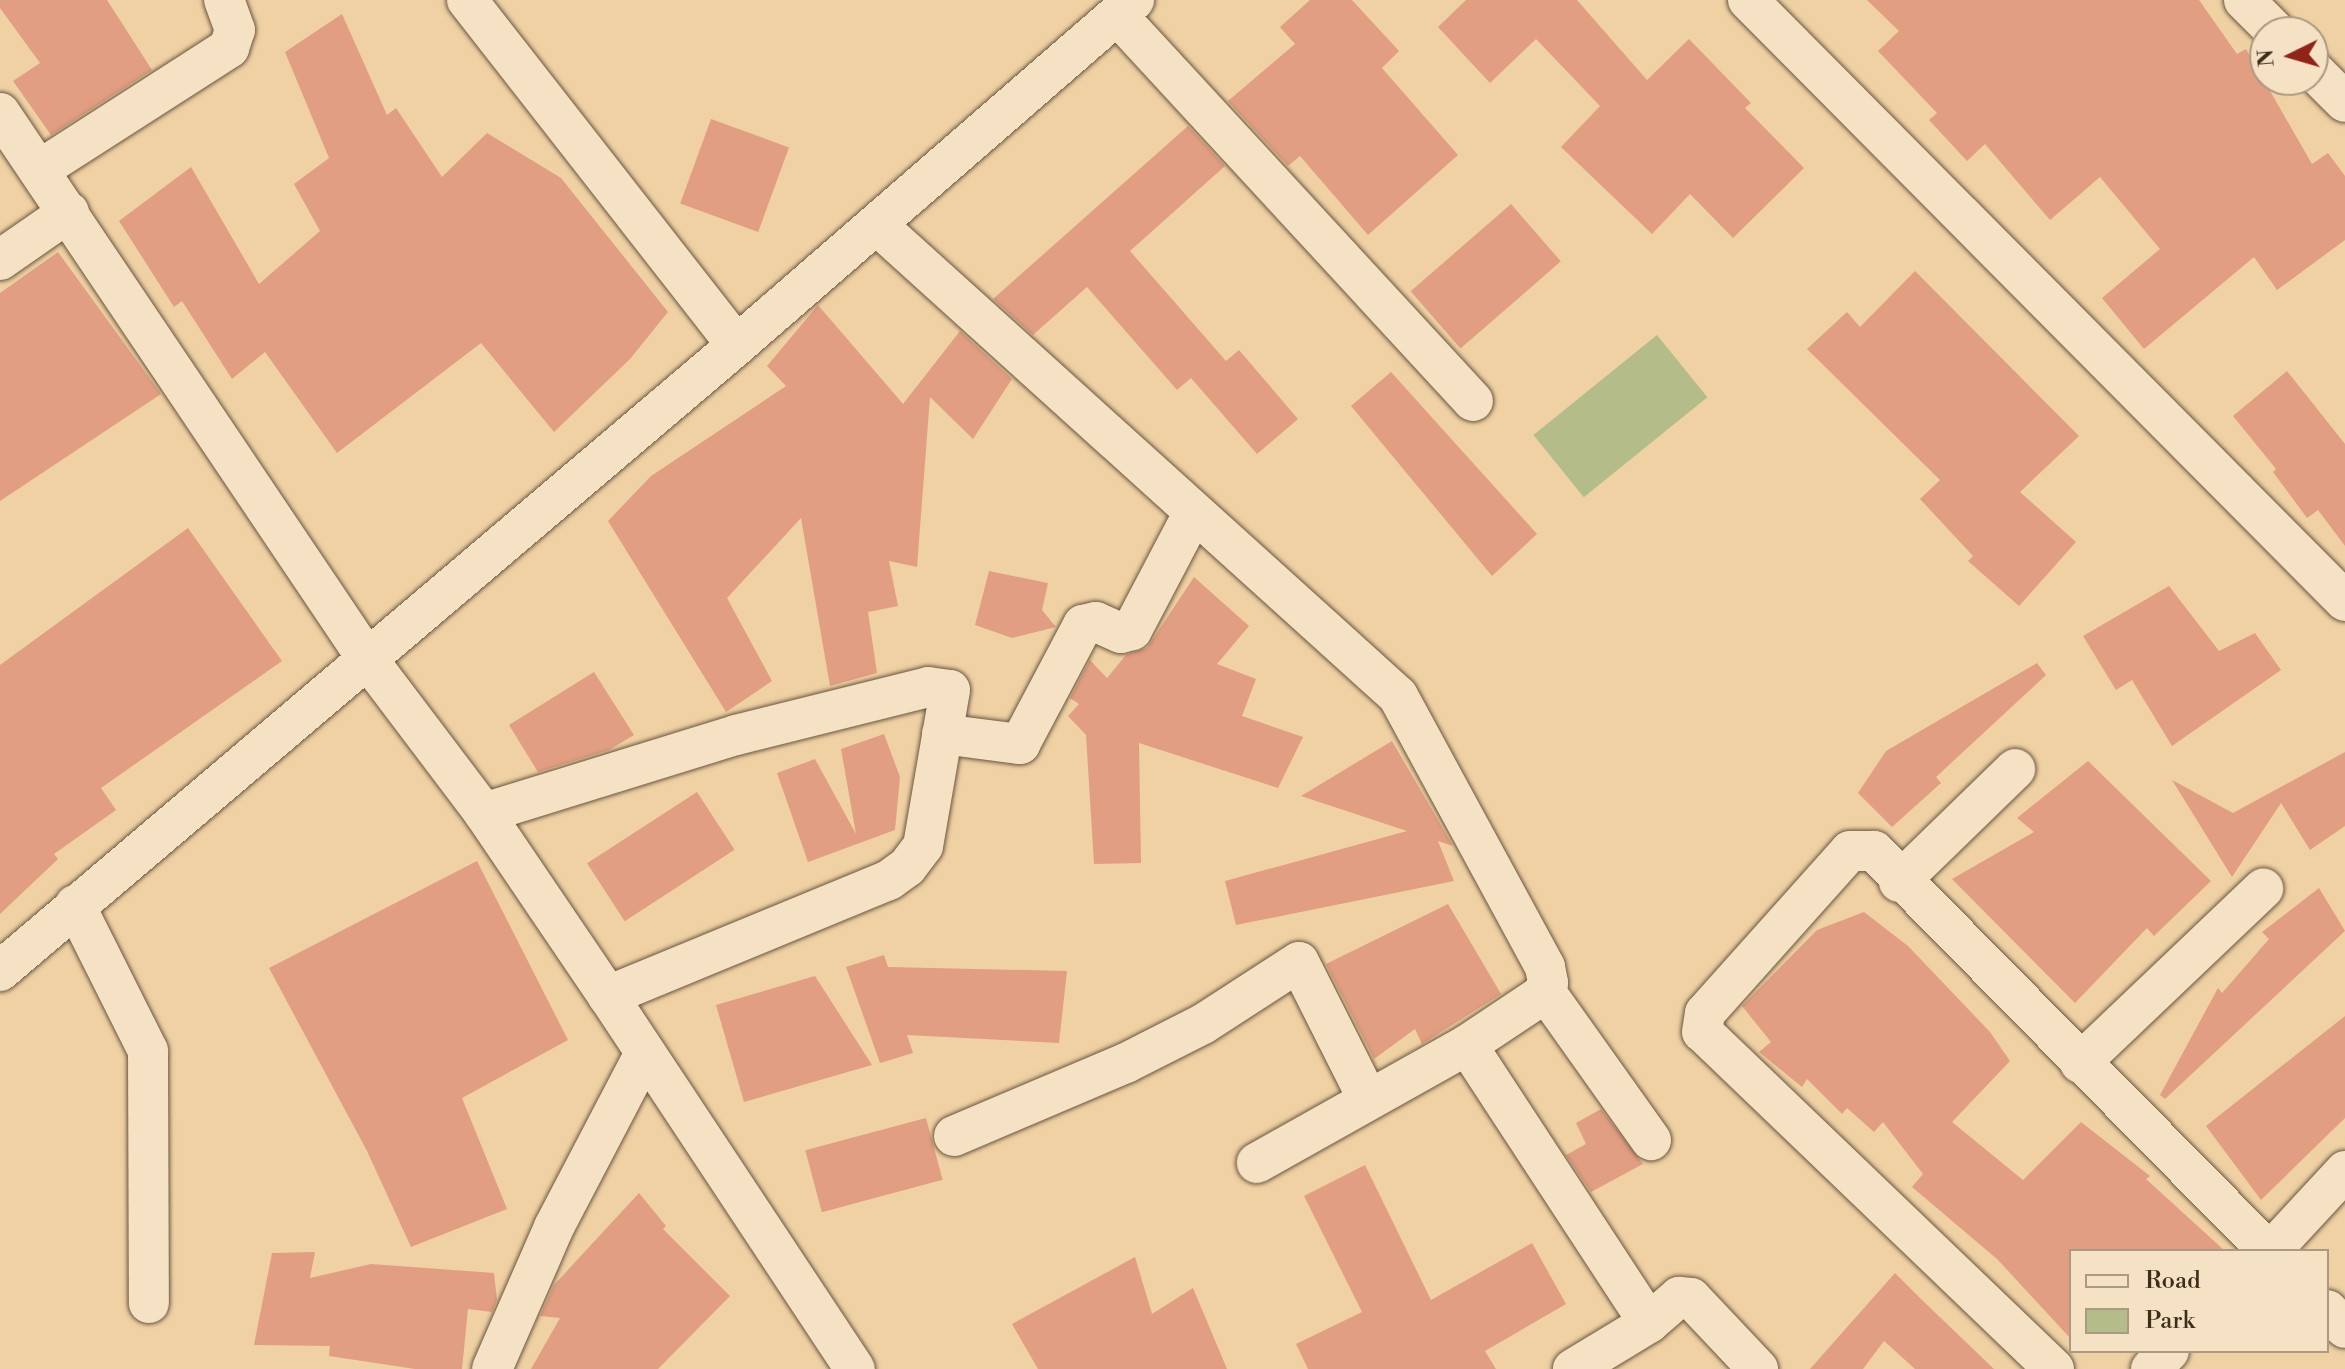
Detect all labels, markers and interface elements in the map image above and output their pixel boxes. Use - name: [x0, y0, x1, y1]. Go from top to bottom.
- north arrow: [2249, 16, 2329, 96]
- text: N: [2252, 48, 2281, 68]
- legend: [2069, 1249, 2329, 1353]
- text: Road: [2145, 1266, 2201, 1296]
- text: Park: [2145, 1306, 2195, 1336]

